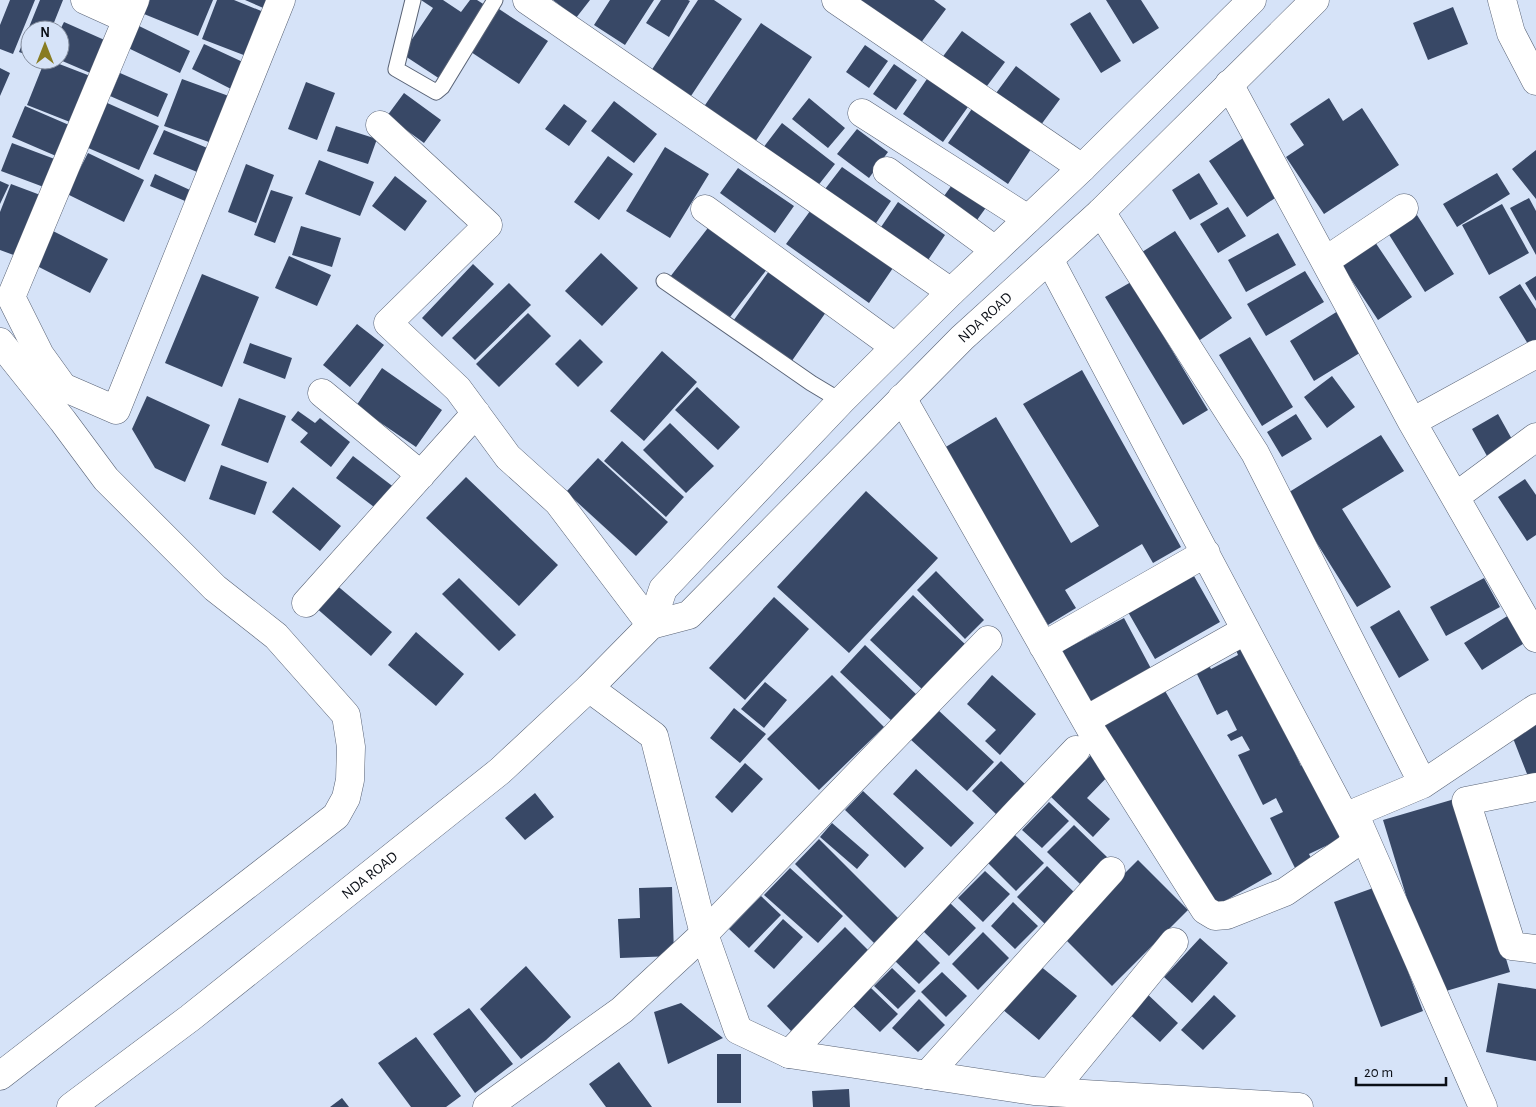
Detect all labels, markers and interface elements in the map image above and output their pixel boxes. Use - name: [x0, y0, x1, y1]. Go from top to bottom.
- north arrow: [20, 20, 70, 70]
- text: N: [40, 26, 50, 40]
- street label: NDA ROAD: [955, 289, 1015, 345]
- street label: NDA ROAD: [339, 848, 400, 902]
- scale bar: [1356, 1054, 1446, 1086]
- text: 20 m: [1364, 1065, 1393, 1080]

